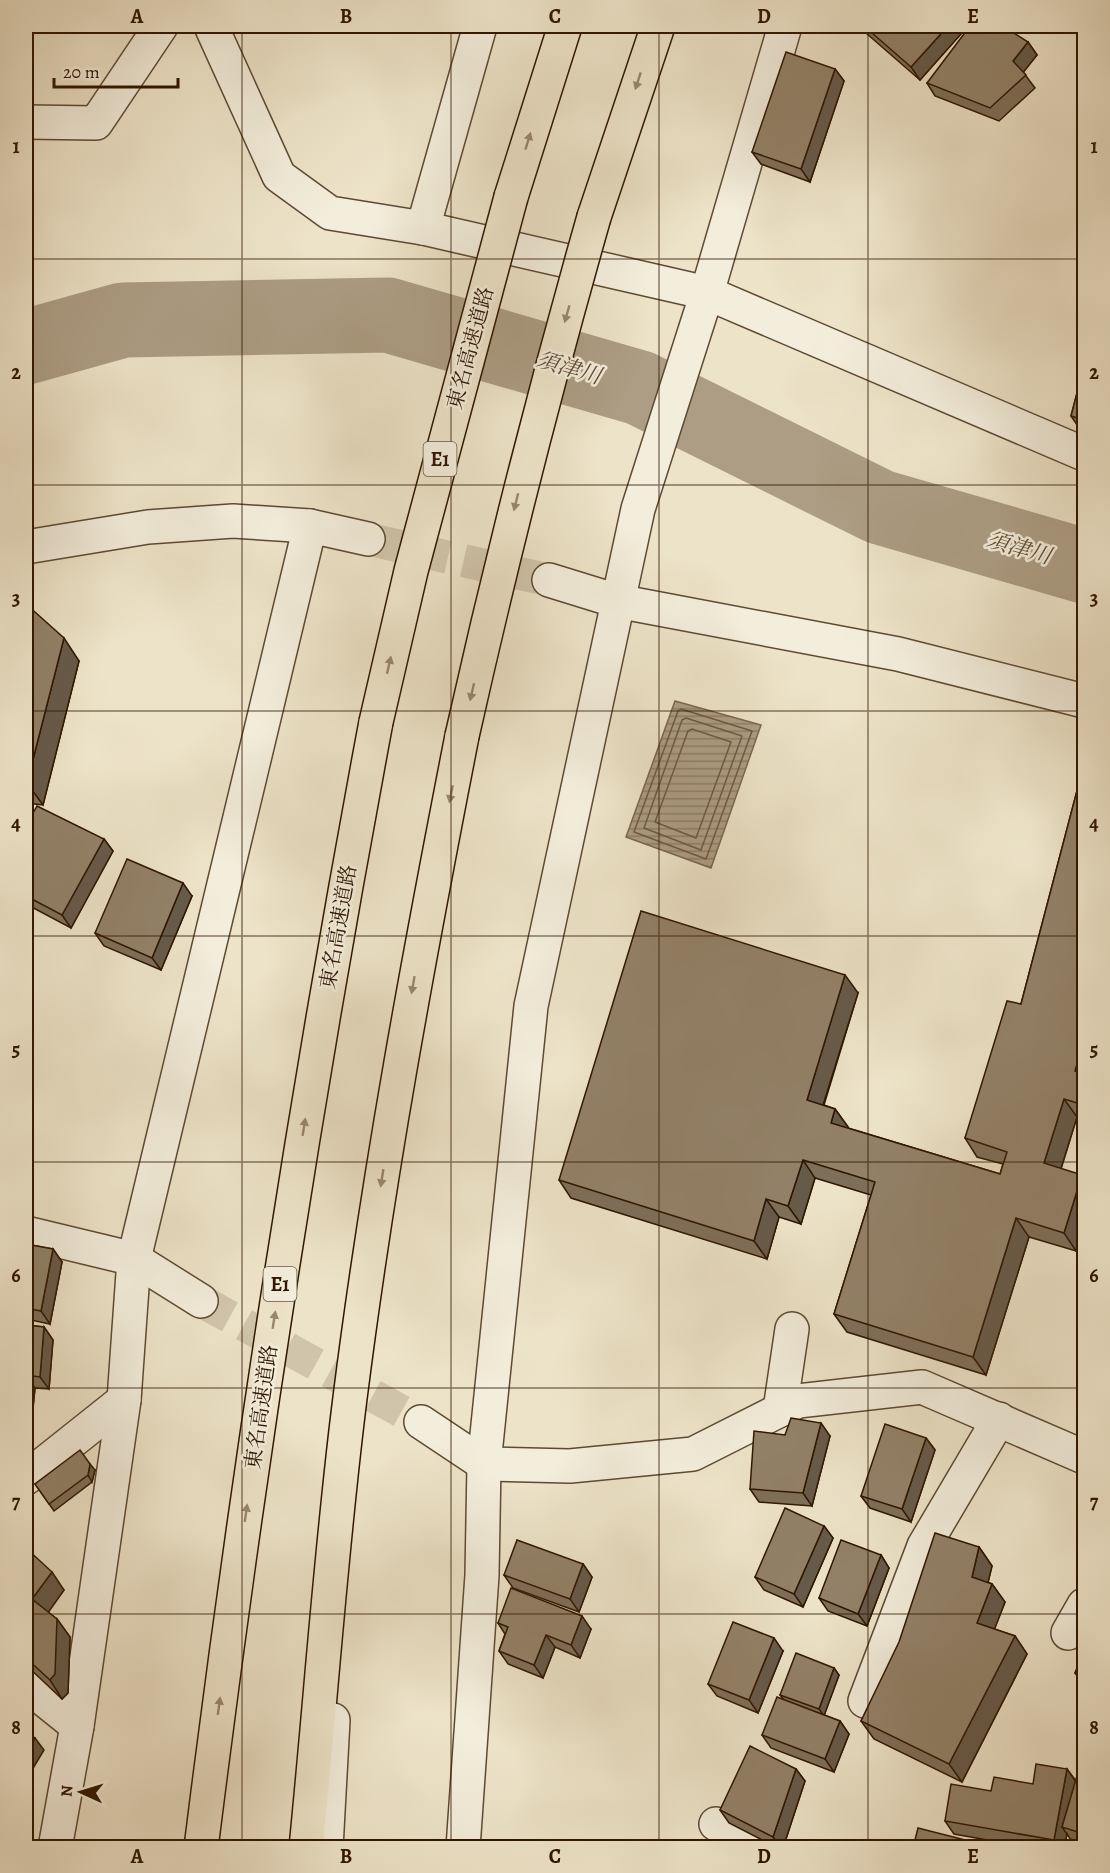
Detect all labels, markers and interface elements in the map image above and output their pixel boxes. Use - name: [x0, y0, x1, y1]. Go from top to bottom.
- text: A: [130, 3, 144, 30]
- text: B: [340, 3, 352, 30]
- text: C: [549, 3, 561, 30]
- text: D: [757, 3, 771, 30]
- text: E: [967, 3, 979, 30]
- scale bar: [54, 51, 178, 89]
- text: 20 m: [63, 60, 100, 84]
- one-way arrow: [633, 72, 642, 90]
- one-way arrow: [524, 132, 533, 150]
- text: 1: [12, 133, 20, 160]
- text: 1: [1090, 133, 1098, 160]
- street label: 東名高速道路: [440, 284, 500, 412]
- one-way arrow: [561, 305, 571, 323]
- water label: 須津川: [533, 344, 606, 392]
- text: 2: [11, 359, 21, 386]
- text: 2: [1089, 359, 1099, 386]
- road number: E1: [424, 442, 456, 476]
- one-way arrow: [511, 493, 521, 512]
- water label: 須津川: [983, 524, 1056, 572]
- text: 3: [12, 585, 20, 612]
- text: 3: [1090, 585, 1098, 612]
- one-way arrow: [385, 656, 395, 675]
- one-way arrow: [466, 683, 476, 701]
- one-way arrow: [446, 785, 455, 804]
- text: 4: [11, 810, 21, 837]
- text: 4: [1089, 810, 1099, 837]
- street label: 東名高速道路: [313, 863, 363, 991]
- one-way arrow: [408, 976, 417, 995]
- text: 5: [12, 1036, 20, 1063]
- text: 5: [1090, 1036, 1098, 1063]
- one-way arrow: [300, 1118, 309, 1137]
- one-way arrow: [377, 1168, 386, 1187]
- text: 6: [11, 1262, 21, 1289]
- text: 6: [1089, 1262, 1099, 1289]
- road number: E1: [264, 1267, 296, 1301]
- one-way arrow: [270, 1310, 279, 1329]
- street label: 東名高速道路: [238, 1343, 284, 1471]
- text: 7: [12, 1488, 21, 1515]
- text: 7: [1090, 1488, 1099, 1515]
- one-way arrow: [242, 1503, 251, 1522]
- one-way arrow: [215, 1697, 224, 1716]
- text: 8: [11, 1714, 21, 1741]
- text: 8: [1089, 1714, 1099, 1741]
- north arrow: [51, 1762, 111, 1822]
- text: N: [56, 1784, 78, 1798]
- text: A: [130, 1843, 144, 1870]
- text: B: [340, 1843, 352, 1870]
- text: C: [549, 1843, 561, 1870]
- text: D: [757, 1843, 771, 1870]
- text: E: [967, 1843, 979, 1870]

